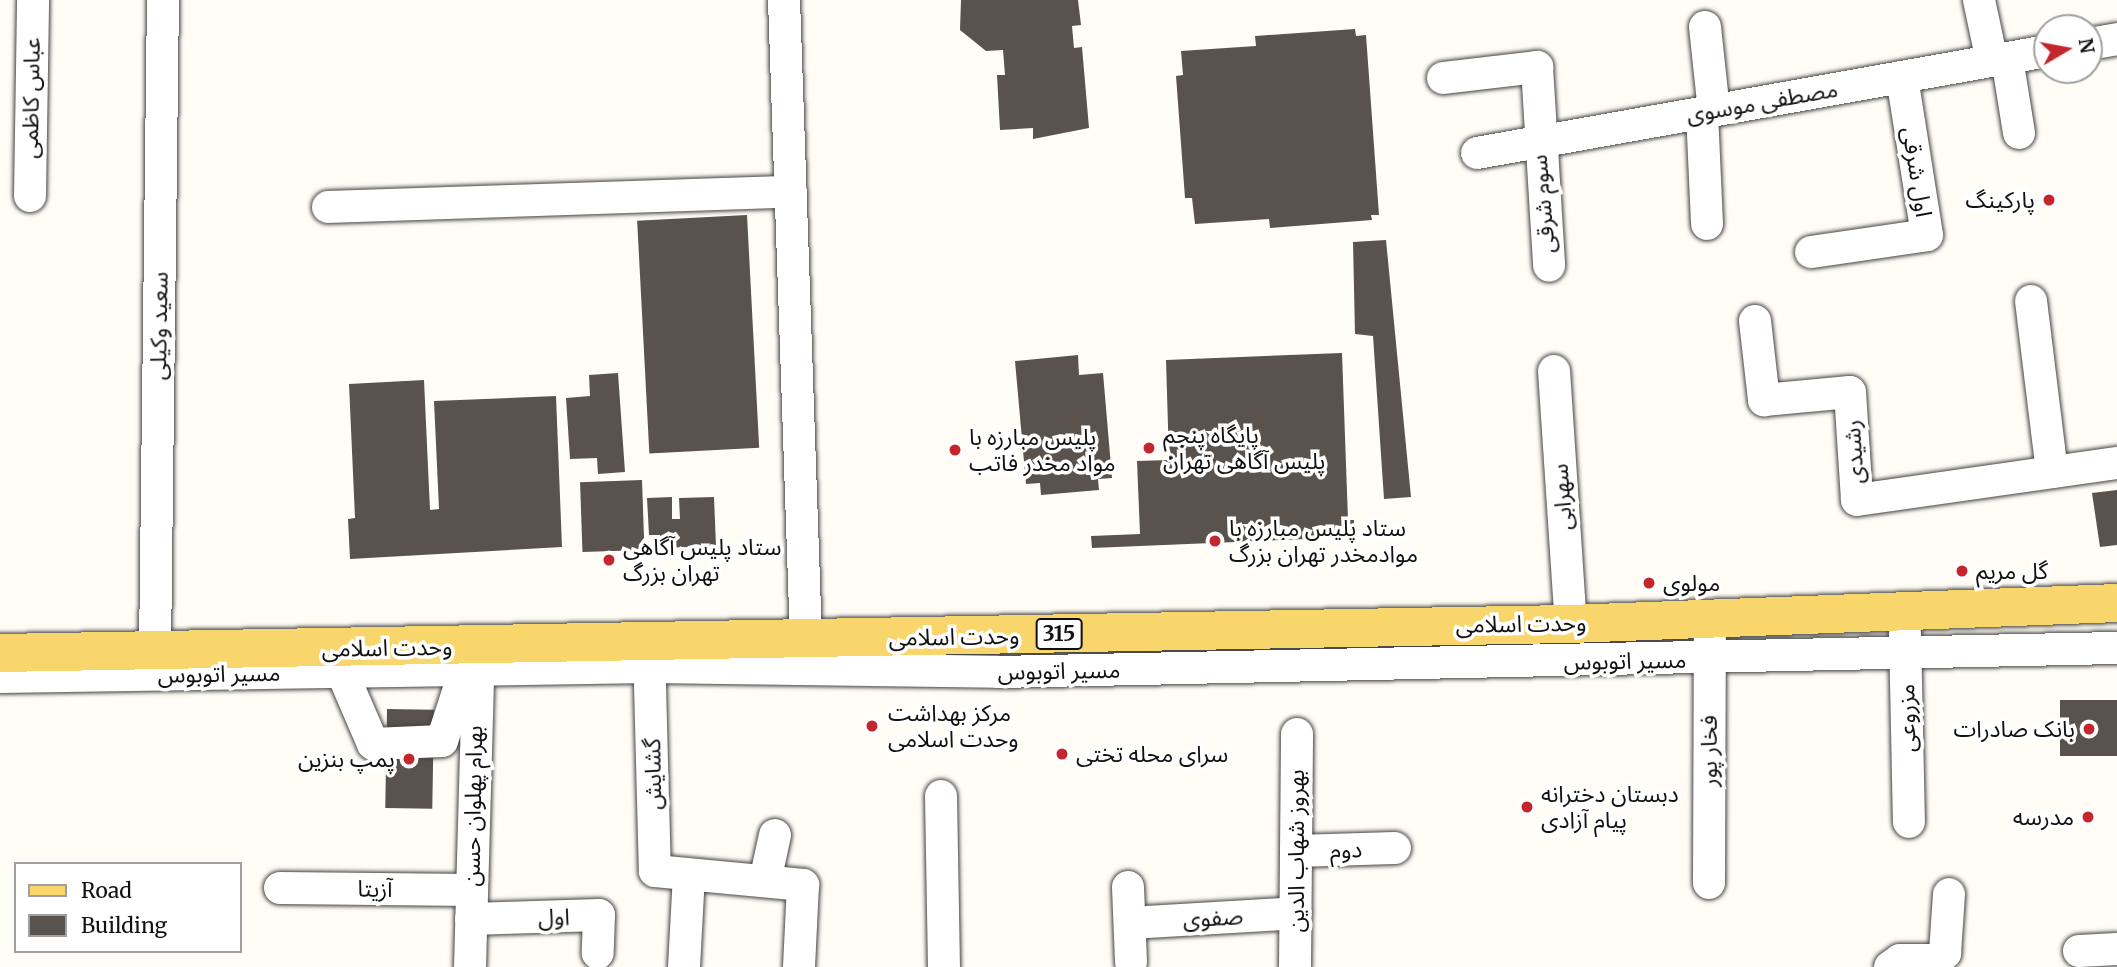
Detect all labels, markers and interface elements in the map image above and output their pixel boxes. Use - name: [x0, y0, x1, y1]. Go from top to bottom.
- north arrow: [2033, 14, 2103, 84]
- text: N: [2074, 36, 2100, 55]
- street label: عباس کاظمی: [16, 37, 46, 159]
- street label: مصطفی موسوی: [1684, 75, 1840, 129]
- street label: اول شرقی: [1896, 125, 1938, 219]
- street label: سوم شرقی: [1525, 153, 1561, 255]
- place label: پارکینگ: [1966, 186, 2035, 214]
- marker: پارکینگ: [2041, 192, 2057, 208]
- street label: سعید وکیلی: [144, 272, 174, 380]
- street label: رشیدی: [1838, 419, 1870, 485]
- place label: پایگاه پنجم پلیس آگاهی تهران: [1163, 421, 1325, 475]
- place label: پلیس مبارزه با مواد مخدر فاتب: [969, 423, 1116, 477]
- marker: پایگاه پنجم پلیس آگاهی تهران: [1141, 440, 1157, 456]
- marker: پلیس مبارزه با مواد مخدر فاتب: [947, 442, 963, 458]
- street label: سهرابی: [1546, 463, 1578, 531]
- place label: ستاد پلیس مبارزه با موادمخدر تهران بزرگ: [1229, 514, 1418, 568]
- place label: ستاد پلیس آگاهی تهران بزرگ: [623, 533, 781, 587]
- marker: ستاد پلیس مبارزه با موادمخدر تهران بزرگ: [1207, 533, 1223, 549]
- marker: ستاد پلیس آگاهی تهران بزرگ: [601, 552, 617, 568]
- place label: گل مریم: [1976, 557, 2048, 585]
- marker: گل مریم: [1954, 563, 1970, 579]
- place label: مولوی: [1663, 569, 1720, 597]
- marker: مولوی: [1641, 575, 1657, 591]
- street label: وحدت اسلامی: [1455, 609, 1587, 639]
- road number: 315: [1034, 616, 1084, 652]
- street label: وحدت اسلامی: [888, 622, 1020, 652]
- street label: وحدت اسلامی: [321, 633, 453, 663]
- street label: مسیر اتوبوس: [1563, 646, 1687, 676]
- street label: مسیر اتوبوس: [997, 656, 1121, 686]
- street label: مسیر اتوبوس: [157, 659, 281, 689]
- street label: مزروعی: [1893, 684, 1921, 752]
- place label: مرکز بهداشت وحدت اسلامی: [888, 699, 1019, 753]
- street label: فخار پور: [1695, 715, 1723, 787]
- place label: بانک صادرات: [1953, 715, 2075, 743]
- marker: مرکز بهداشت وحدت اسلامی: [862, 716, 882, 736]
- marker: بانک صادرات: [2081, 721, 2097, 737]
- street label: بهرام پهلوان حسن: [458, 725, 488, 887]
- street label: گشایش: [639, 738, 667, 810]
- place label: سرای محله تختی: [1076, 740, 1228, 768]
- place label: پمپ بنزین: [298, 745, 395, 773]
- marker: سرای محله تختی: [1054, 746, 1070, 762]
- marker: پمپ بنزین: [401, 751, 417, 767]
- street label: بهروز شهاب الدین: [1282, 769, 1310, 933]
- place label: دبستان دخترانه پیام آزادی: [1541, 780, 1679, 834]
- marker: دبستان دخترانه پیام آزادی: [1519, 799, 1535, 815]
- place label: مدرسه: [2013, 803, 2074, 831]
- marker: مدرسه: [2080, 809, 2096, 825]
- street label: دوم: [1329, 836, 1363, 864]
- legend: [14, 862, 242, 953]
- street label: آزیتا: [357, 875, 393, 903]
- text: Road: [81, 877, 132, 904]
- street label: اول: [538, 903, 570, 931]
- street label: صفوی: [1182, 903, 1244, 933]
- text: Building: [81, 912, 167, 939]

